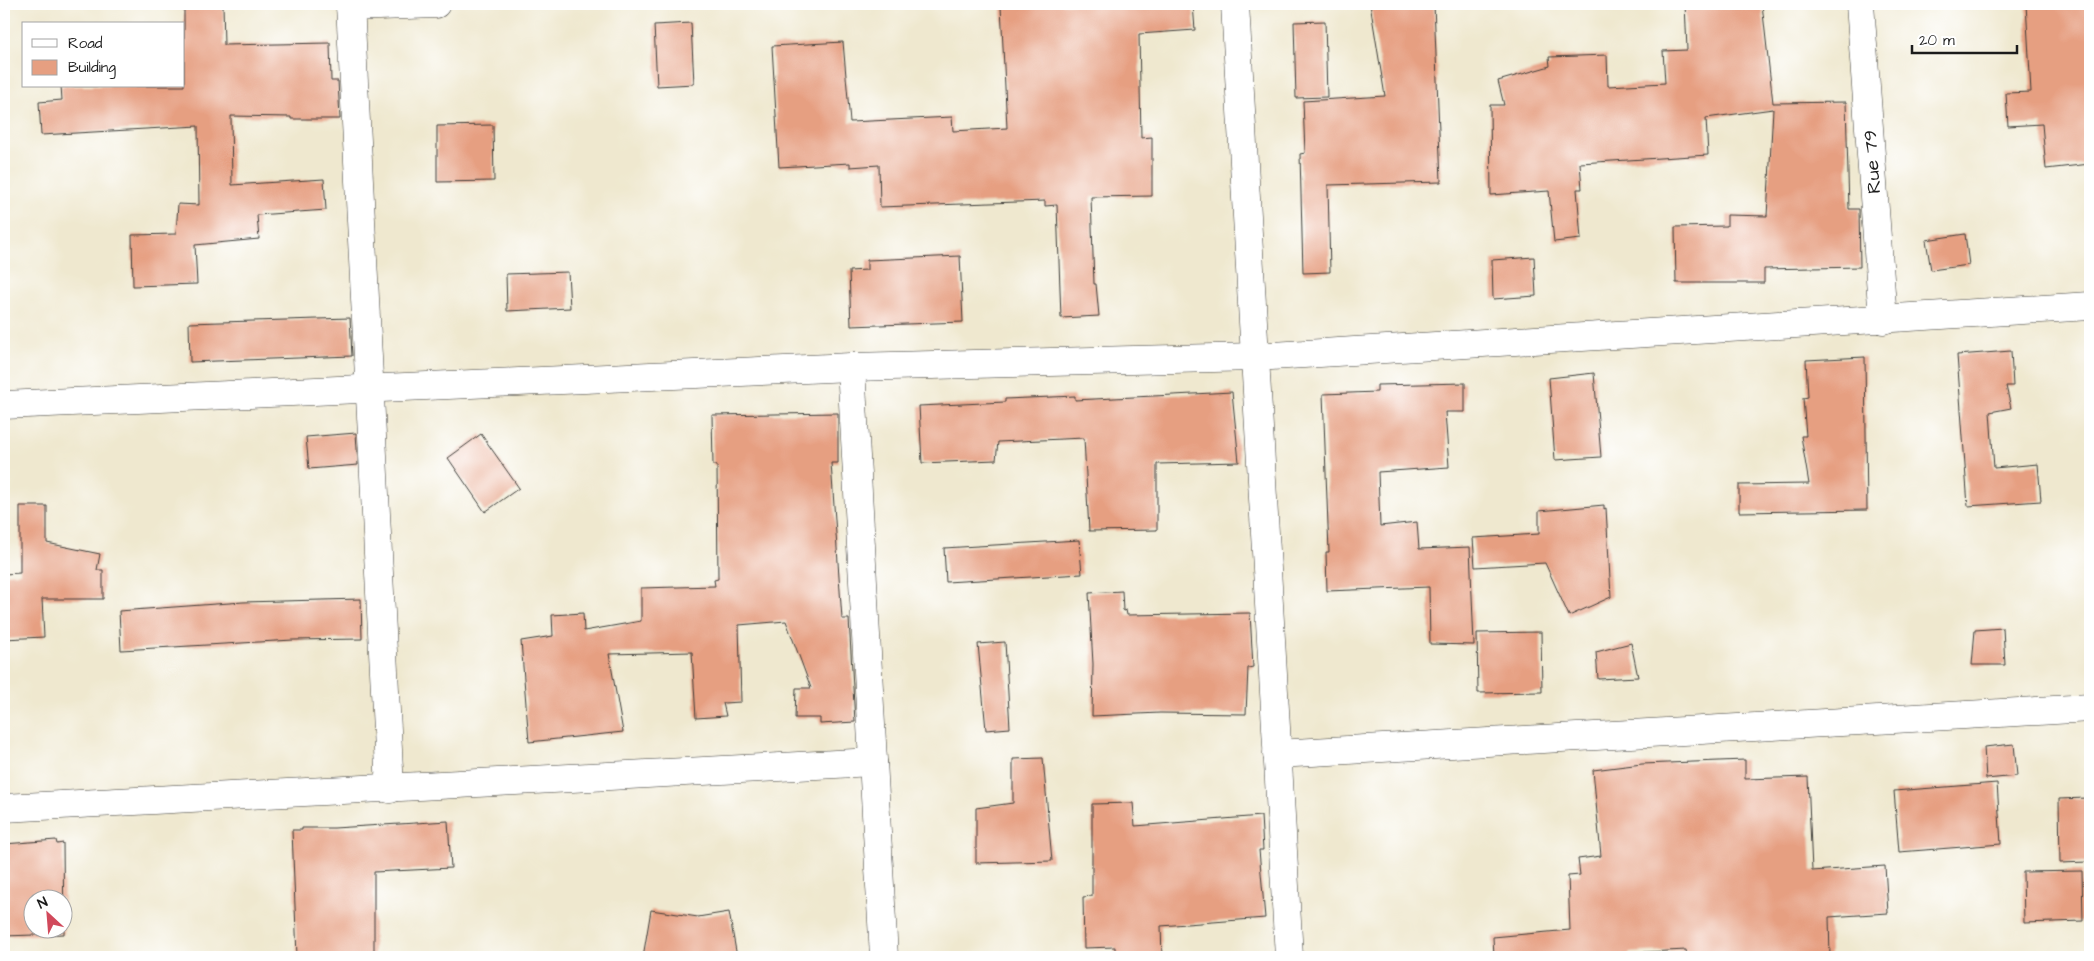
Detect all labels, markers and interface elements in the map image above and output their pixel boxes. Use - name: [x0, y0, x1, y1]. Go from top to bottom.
- legend: [22, 22, 185, 88]
- scale bar: [1912, 22, 2016, 54]
- text: 20 m: [1919, 30, 1955, 51]
- text: Road: [68, 33, 103, 54]
- text: Building: [68, 57, 116, 79]
- street label: Rue 79: [1857, 129, 1888, 195]
- north arrow: [22, 888, 72, 938]
- text: N: [34, 892, 51, 914]

